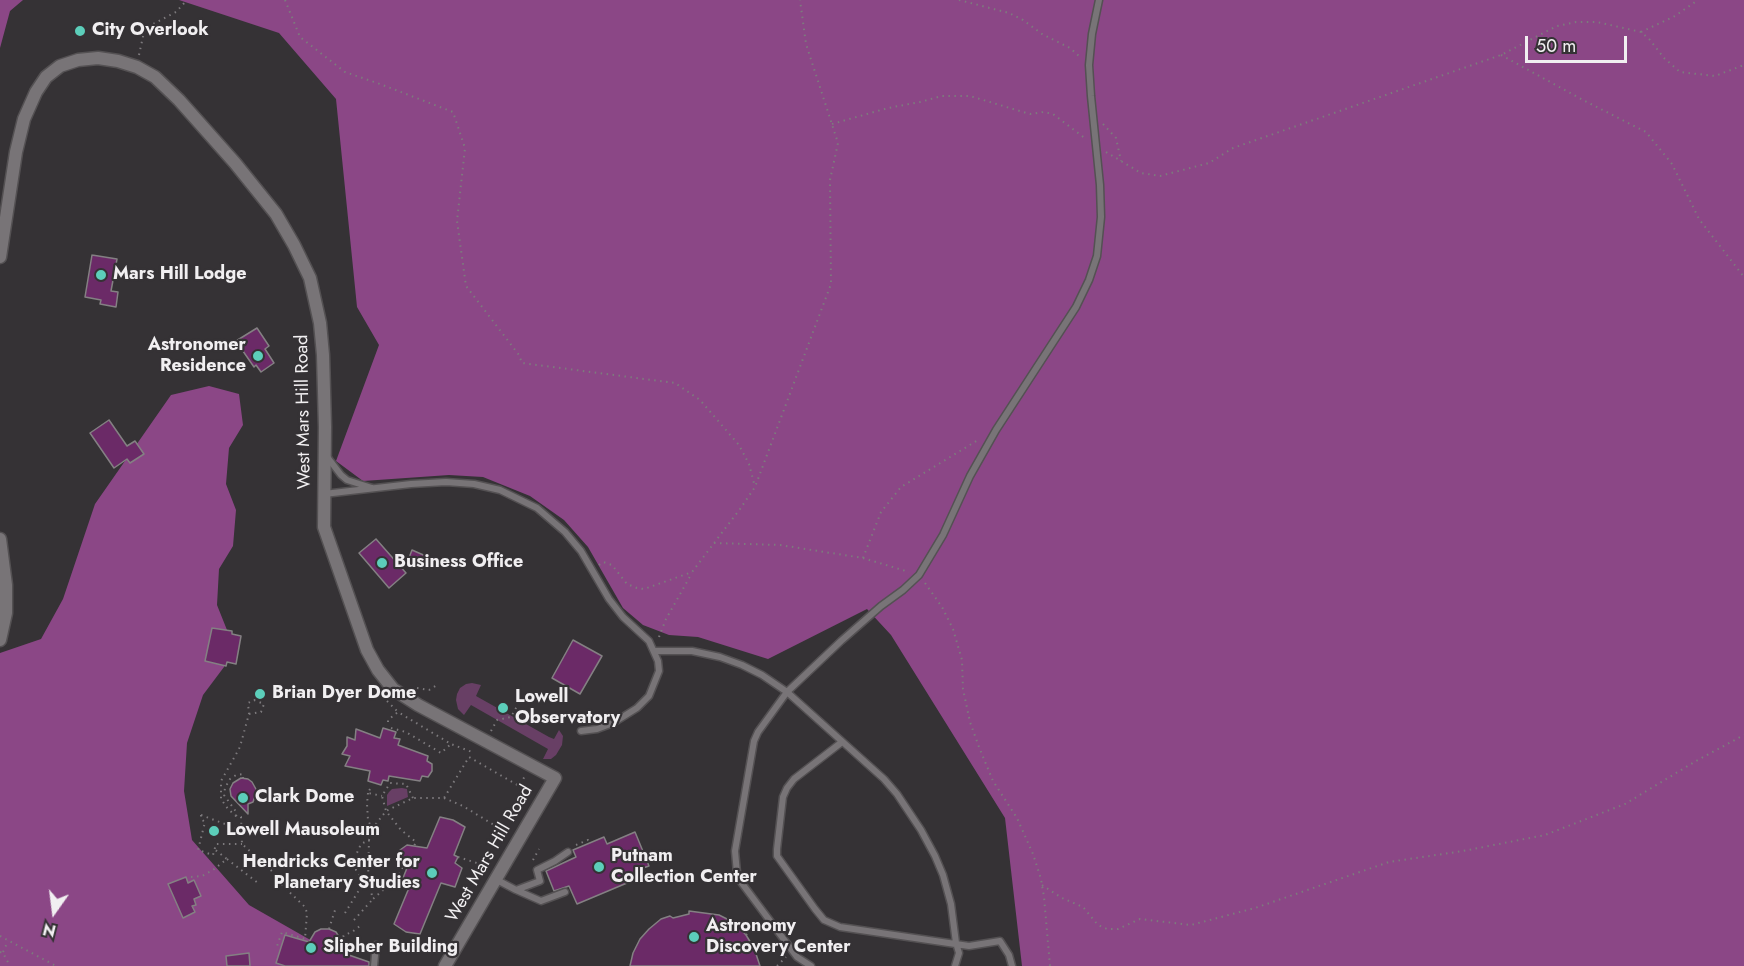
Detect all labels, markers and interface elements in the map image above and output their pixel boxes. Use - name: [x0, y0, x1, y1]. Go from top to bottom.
- place label: City Overlook: [92, 20, 209, 42]
- marker: City Overlook: [73, 24, 87, 38]
- scale bar: [1528, 24, 1630, 62]
- text: 50 m: [1536, 33, 1576, 59]
- place label: Mars Hill Lodge: [113, 264, 247, 286]
- marker: Mars Hill Lodge: [94, 268, 108, 282]
- street label: West Mars Hill Road: [292, 334, 316, 490]
- place label: Astronomer Residence: [148, 335, 246, 378]
- marker: Astronomer Residence: [251, 349, 265, 363]
- place label: Business Office: [394, 552, 523, 574]
- marker: Business Office: [375, 556, 389, 570]
- place label: Brian Dyer Dome: [272, 683, 416, 705]
- marker: Brian Dyer Dome: [253, 687, 267, 701]
- place label: Lowell Observatory: [515, 687, 620, 730]
- marker: Lowell Observatory: [496, 701, 510, 715]
- street label: West Mars Hill Road: [442, 782, 538, 926]
- place label: Clark Dome: [255, 787, 354, 809]
- marker: Clark Dome: [236, 791, 250, 805]
- place label: Lowell Mausoleum: [226, 820, 380, 842]
- marker: Lowell Mausoleum: [207, 824, 221, 838]
- place label: Putnam Collection Center: [611, 846, 757, 888]
- place label: Hendricks Center for Planetary Studies: [243, 852, 420, 894]
- marker: Putnam Collection Center: [592, 860, 606, 874]
- marker: Hendricks Center for Planetary Studies: [425, 866, 439, 880]
- north arrow: [24, 882, 84, 942]
- place label: Astronomy Discovery Center: [706, 916, 851, 958]
- text: N: [41, 917, 58, 943]
- marker: Astronomy Discovery Center: [687, 930, 701, 944]
- place label: Slipher Building: [323, 937, 458, 959]
- marker: Slipher Building: [304, 941, 318, 955]

